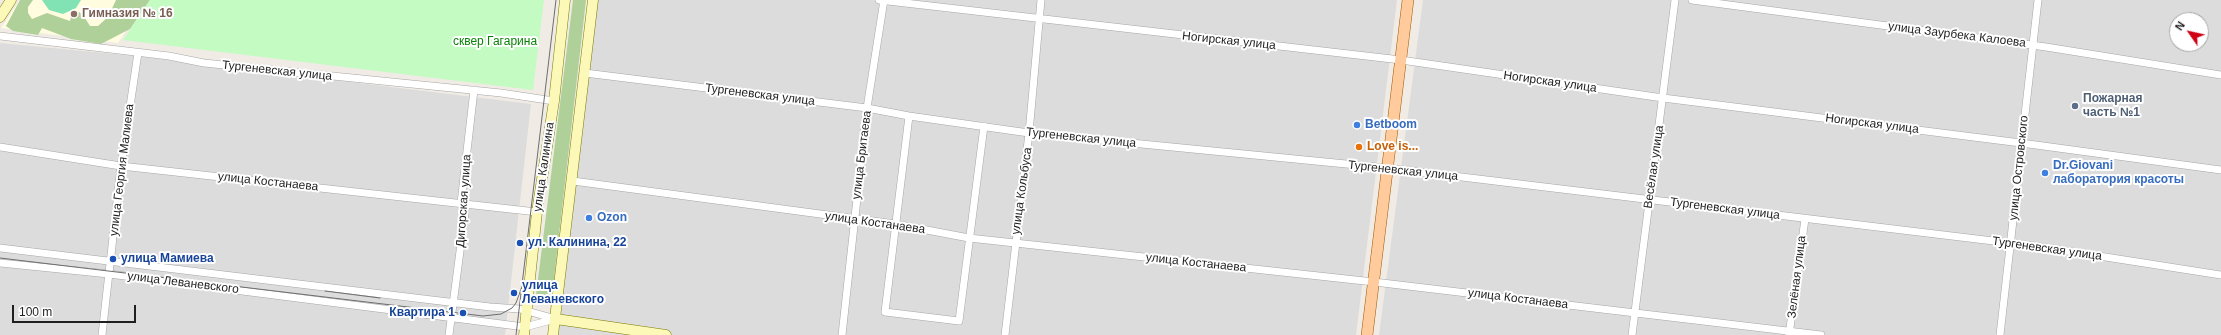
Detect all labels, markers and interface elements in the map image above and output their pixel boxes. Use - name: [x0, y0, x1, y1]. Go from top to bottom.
- place label: Гимназия № 16: [82, 7, 173, 21]
- marker: Гимназия № 16: [69, 9, 79, 19]
- north arrow: [2169, 12, 2209, 52]
- street label: улица Заурбека Калоева: [1887, 19, 2027, 51]
- text: N: [2173, 19, 2187, 33]
- street label: Ногирская улица: [1181, 29, 1277, 53]
- park label: сквер Гагарина: [453, 35, 537, 49]
- street label: Тургеневская улица: [221, 58, 333, 84]
- street label: Ногирская улица: [1502, 68, 1598, 96]
- street label: Тургеневская улица: [704, 81, 816, 109]
- place label: Пожарная часть №1: [2083, 92, 2142, 120]
- marker: Пожарная часть №1: [2070, 101, 2080, 111]
- street label: улица Георгия Малиева: [107, 103, 137, 237]
- street label: улица Бритаева: [849, 110, 875, 200]
- street label: Ногирская улица: [1824, 111, 1920, 137]
- street label: улица Островского: [2006, 115, 2032, 221]
- place label: Betboom: [1365, 118, 1417, 132]
- marker: Betboom: [1352, 120, 1362, 130]
- street label: улица Калинина: [531, 121, 557, 213]
- street label: Весёлая улица: [1641, 124, 1667, 210]
- street label: Тургеневская улица: [1025, 125, 1137, 151]
- place label: Love is...: [1367, 140, 1418, 154]
- marker: Love is...: [1354, 142, 1364, 152]
- street label: улица Кольбуса: [1009, 146, 1035, 236]
- street label: Дигорская улица: [454, 154, 474, 248]
- street label: Тургеневская улица: [1347, 158, 1459, 184]
- place label: Dr.Giovani лаборатория красоты: [2053, 159, 2184, 187]
- marker: Dr.Giovani лаборатория красоты: [2040, 168, 2050, 178]
- street label: улица Костанаева: [217, 170, 319, 194]
- street label: Тургеневская улица: [1669, 195, 1781, 223]
- street label: улица Костанаева: [824, 209, 926, 237]
- place label: Ozon: [597, 211, 627, 225]
- marker: Ozon: [584, 213, 594, 223]
- street label: Тургеневская улица: [1991, 234, 2103, 264]
- street label: Зелёная улица: [1785, 235, 1809, 319]
- place label: ул. Калинина, 22: [528, 236, 627, 250]
- marker: ул. Калинина, 22: [515, 238, 525, 248]
- street label: улица Костанаева: [1145, 251, 1247, 275]
- place label: улица Мамиева: [121, 252, 214, 266]
- marker: улица Мамиева: [108, 254, 118, 264]
- street label: улица Леваневского: [126, 269, 240, 297]
- place label: улица Леваневского: [522, 279, 604, 307]
- street label: улица Костанаева: [1467, 286, 1569, 312]
- marker: улица Леваневского: [509, 288, 519, 298]
- scale bar: [14, 297, 138, 323]
- text: 100 m: [19, 305, 52, 319]
- place label: Квартира 1: [389, 306, 455, 320]
- marker: Квартира 1: [458, 308, 468, 318]

